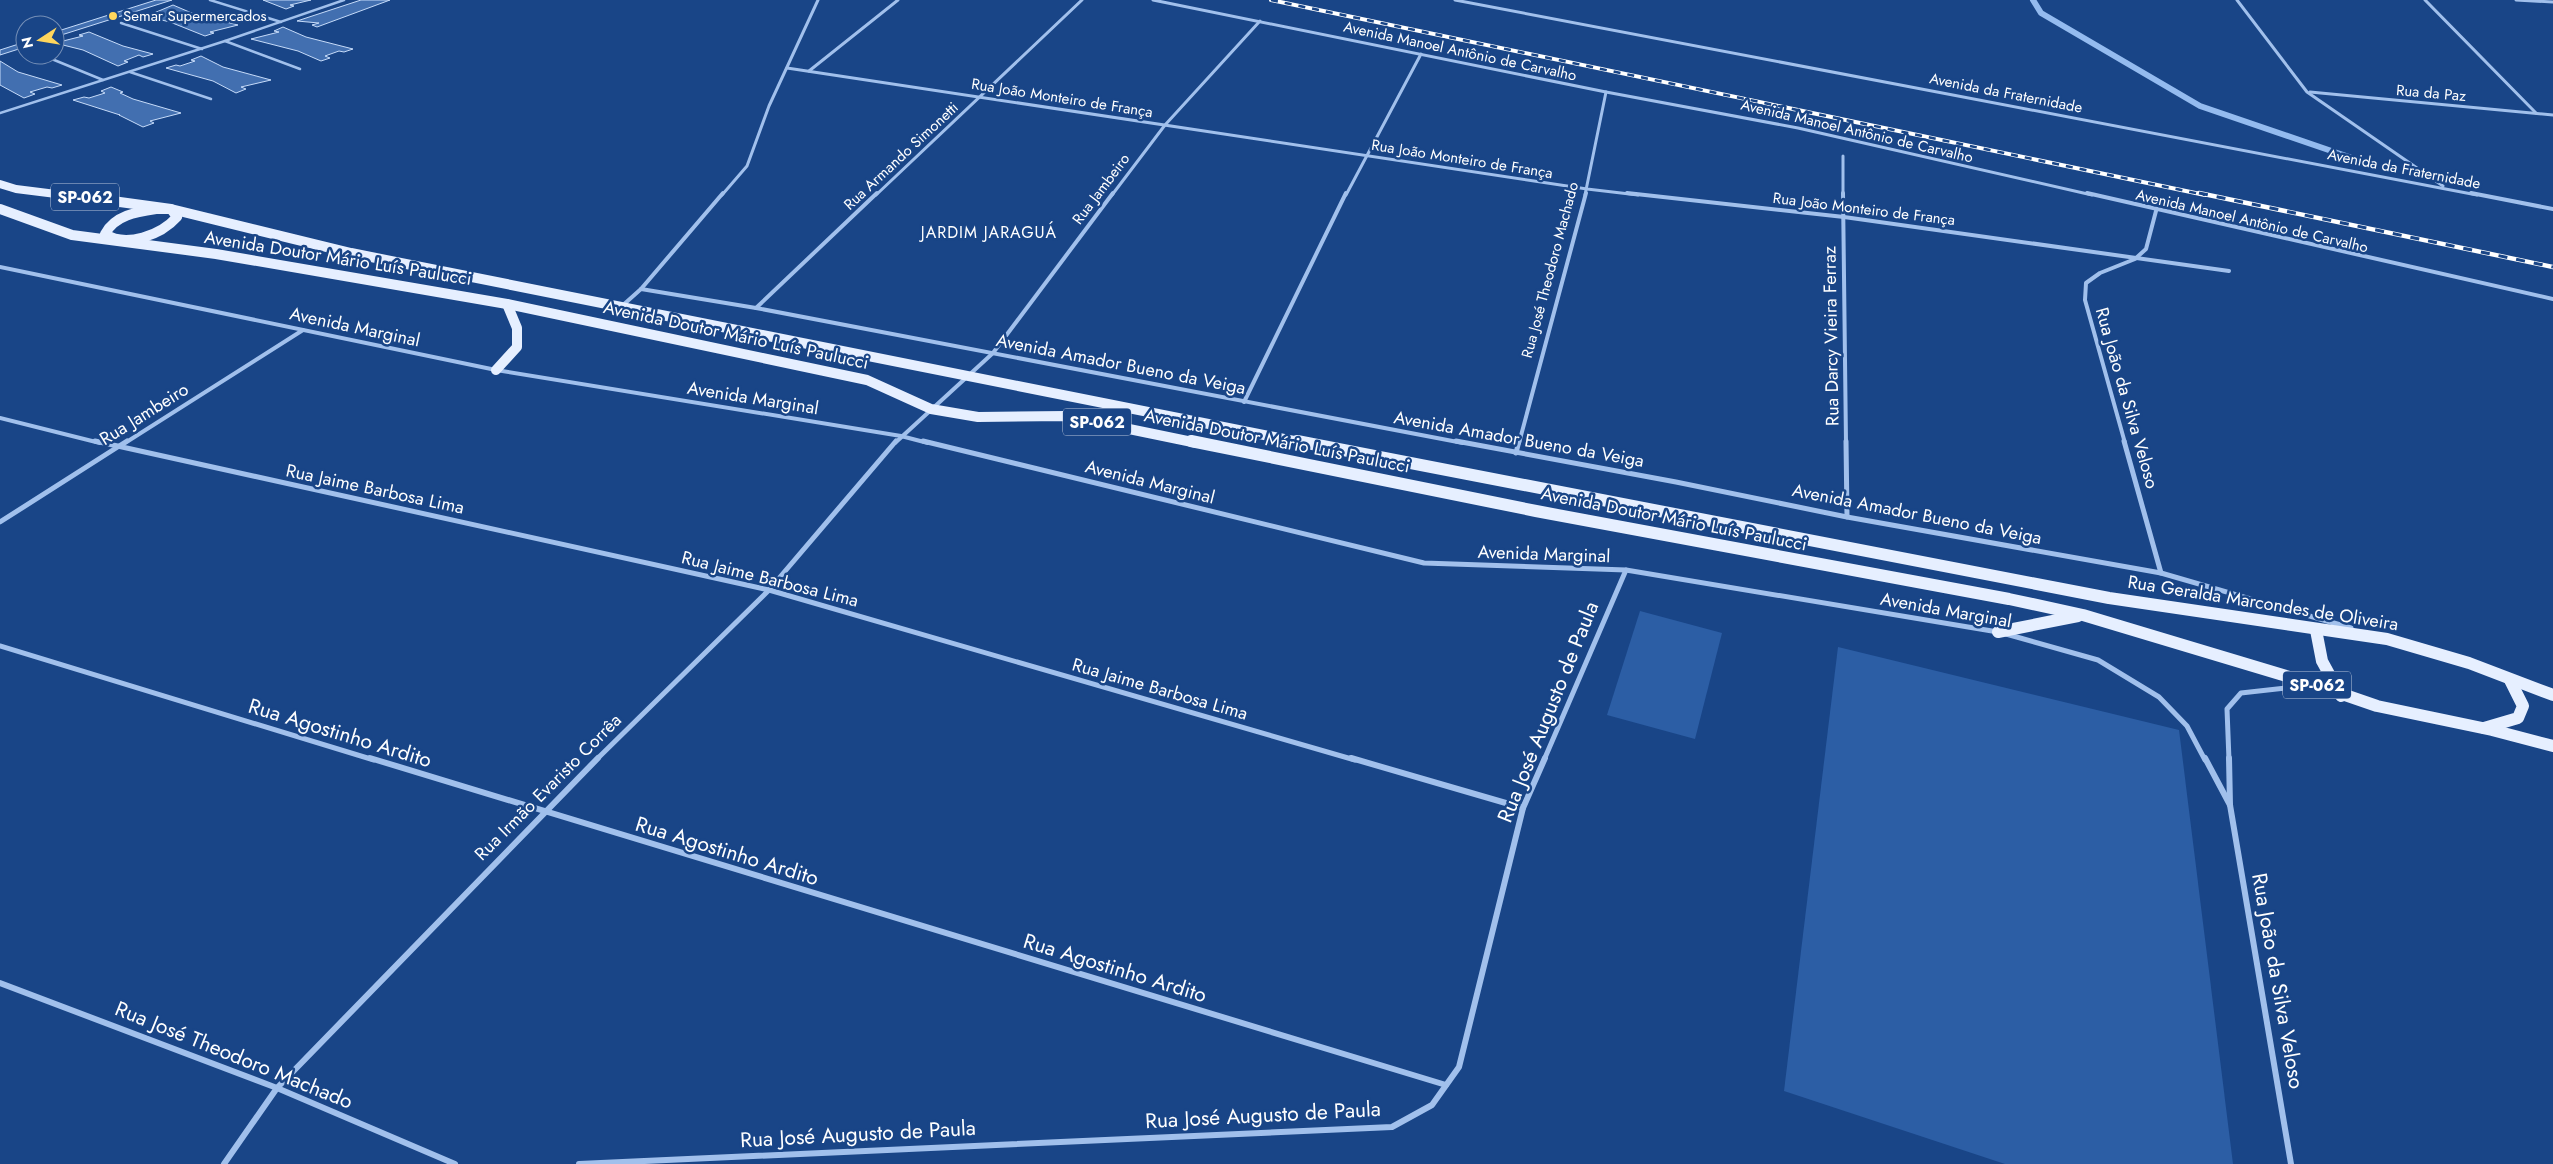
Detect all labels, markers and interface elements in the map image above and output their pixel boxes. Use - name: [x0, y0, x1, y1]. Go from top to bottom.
- place label: Semar Supermercados: [123, 5, 267, 27]
- marker: Semar Supermercados: [107, 10, 119, 22]
- north arrow: [15, 15, 65, 65]
- street label: Avenida Manoel Antônio de Carvalho: [1341, 16, 1579, 86]
- text: N: [16, 35, 38, 50]
- street label: Avenida da Fraternidade: [1928, 67, 2085, 119]
- street label: Rua João Monteiro de França: [970, 73, 1154, 123]
- street label: Rua da Paz: [2395, 79, 2467, 107]
- street label: Avenida Manoel Antônio de Carvalho: [1739, 94, 1975, 168]
- street label: Rua Armando Simonetti: [839, 97, 963, 215]
- street label: Rua João Monteiro de França: [1370, 134, 1554, 184]
- street label: Avenida da Fraternidade: [2326, 143, 2483, 195]
- street label: Rua Jambeiro: [1067, 149, 1135, 229]
- street label: Rua José Theodoro Machado: [1516, 179, 1584, 361]
- road number: SP-062: [51, 183, 119, 210]
- street label: Avenida Manoel Antônio de Carvalho: [2134, 184, 2370, 258]
- street label: Rua João Monteiro de França: [1772, 187, 1956, 231]
- district label: JARDIM JARAGUÁ: [919, 221, 1057, 244]
- street label: Avenida Doutor Mário Luís Paulucci: [202, 224, 474, 292]
- street label: Rua Darcy Vieira Ferraz: [1816, 245, 1846, 426]
- street label: Avenida Doutor Mário Luís Paulucci: [601, 294, 871, 376]
- street label: Avenida Marginal: [287, 300, 423, 354]
- street label: Rua João da Silva Veloso: [2089, 304, 2165, 492]
- street label: Avenida Amador Bueno da Veiga: [994, 327, 1248, 401]
- street label: Avenida Marginal: [685, 375, 821, 421]
- street label: Rua Jambeiro: [94, 376, 194, 452]
- street label: Avenida Doutor Mário Luís Paulucci: [1142, 402, 1412, 480]
- street label: Avenida Amador Bueno da Veiga: [1392, 404, 1646, 474]
- road number: SP-062: [1063, 408, 1131, 436]
- street label: Avenida Marginal: [1082, 453, 1218, 511]
- street label: Rua Jaime Barbosa Lima: [283, 457, 467, 521]
- street label: Avenida Amador Bueno da Veiga: [1790, 477, 2044, 551]
- street label: Avenida Doutor Mário Luís Paulucci: [1539, 480, 1809, 558]
- street label: Avenida Marginal: [1477, 539, 1611, 569]
- street label: Rua Jaime Barbosa Lima: [679, 544, 861, 614]
- street label: Rua Geralda Marcondes de Oliveira: [2126, 569, 2400, 637]
- street label: Avenida Marginal: [1878, 586, 2014, 634]
- street label: Rua José Augusto de Paula: [1490, 597, 1606, 827]
- street label: Rua Jaime Barbosa Lima: [1069, 651, 1251, 727]
- road number: SP-062: [2283, 672, 2351, 698]
- street label: Rua Agostinho Ardito: [245, 691, 435, 775]
- street label: Rua Irmão Evaristo Corrêa: [469, 708, 627, 866]
- street label: Rua Agostinho Ardito: [632, 809, 822, 893]
- street label: Rua João da Silva Veloso: [2244, 871, 2312, 1091]
- street label: Rua Agostinho Ardito: [1020, 926, 1210, 1010]
- street label: Rua José Theodoro Machado: [111, 993, 357, 1117]
- street label: Rua José Augusto de Paula: [1144, 1094, 1382, 1136]
- street label: Rua José Augusto de Paula: [739, 1113, 977, 1155]

